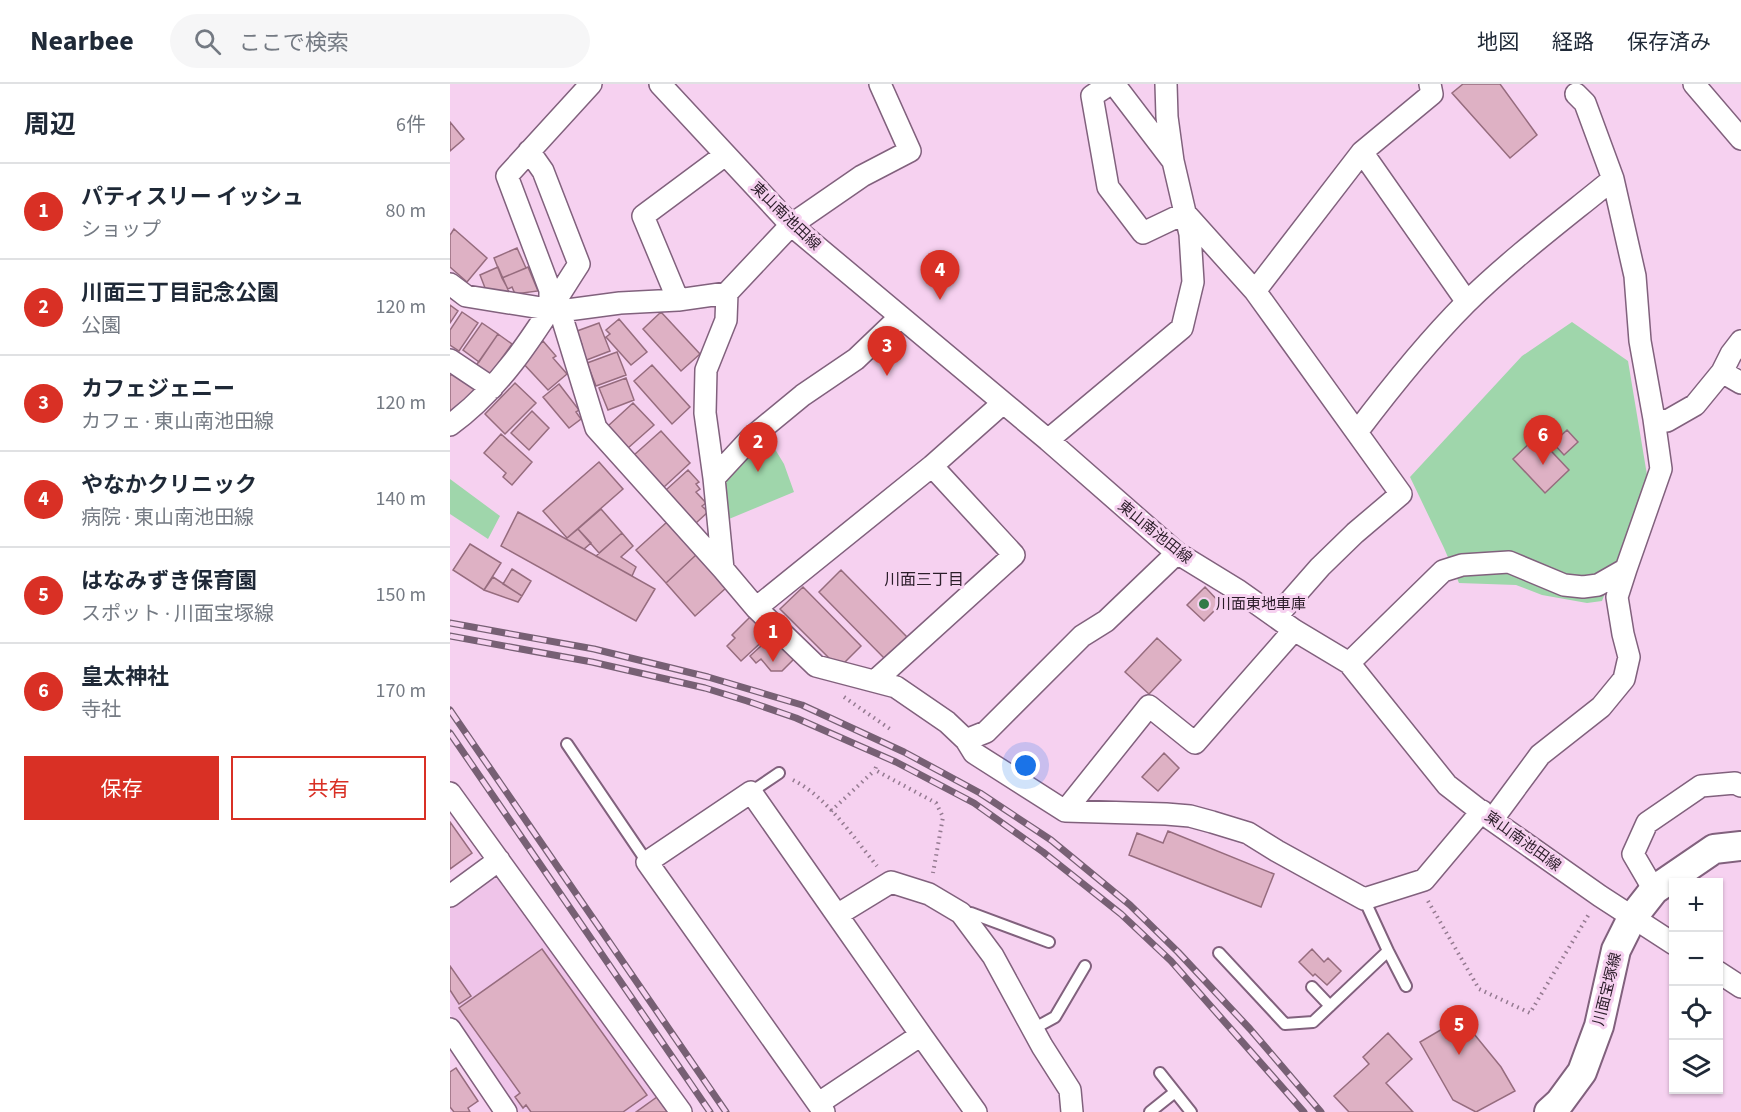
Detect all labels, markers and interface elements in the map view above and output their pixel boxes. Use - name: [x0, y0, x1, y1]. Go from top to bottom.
- search box: [170, 14, 590, 68]
- text: Nearbee: [30, 21, 134, 61]
- icon: search: [191, 25, 224, 58]
- text: ここで検索: [239, 27, 349, 59]
- text: 地図: [1477, 27, 1519, 57]
- text: 経路: [1552, 27, 1594, 57]
- text: 保存済み: [1627, 27, 1711, 57]
- text: 周辺: [24, 106, 76, 143]
- text: 6件: [396, 111, 426, 139]
- street label: 東山南池田線: [746, 178, 825, 255]
- text: パティスリー イッシュ: [81, 181, 304, 213]
- text: 1: [38, 197, 49, 225]
- text: 80 m: [386, 197, 426, 225]
- text: ショップ: [81, 216, 161, 244]
- pin: 4: [920, 250, 960, 300]
- text: 川面三丁目記念公園: [81, 277, 279, 309]
- text: 2: [38, 293, 49, 321]
- text: 120 m: [376, 293, 426, 321]
- text: 公園: [81, 312, 121, 340]
- pin: 3: [868, 326, 906, 376]
- text: カフェジェニー: [81, 373, 235, 405]
- text: 3: [38, 389, 49, 417]
- text: 120 m: [376, 389, 426, 417]
- text: カフェ · 東山南池田線: [81, 408, 274, 436]
- pin: 6: [1524, 416, 1562, 465]
- pin: 2: [738, 422, 778, 472]
- text: やなかクリニック: [81, 469, 257, 501]
- text: 4: [38, 485, 49, 513]
- text: 140 m: [376, 485, 426, 513]
- street label: 東山南池田線: [1113, 496, 1196, 569]
- text: 病院 · 東山南池田線: [81, 504, 254, 532]
- text: はなみずき保育園: [81, 565, 257, 597]
- district label: 川面三丁目: [884, 569, 964, 591]
- text: 5: [38, 581, 49, 609]
- text: 150 m: [376, 581, 426, 609]
- place label: 川面東地車庫: [1216, 594, 1306, 615]
- marker: 川面東地車庫: [1197, 597, 1211, 611]
- text: スポット · 川面宝塚線: [81, 600, 274, 628]
- pin: 1: [754, 612, 792, 662]
- text: 皇太神社: [81, 661, 169, 693]
- text: 6: [38, 677, 49, 705]
- text: 170 m: [376, 677, 426, 705]
- text: 寺社: [81, 696, 121, 724]
- your location: [1011, 751, 1040, 780]
- button: 保存: [24, 756, 219, 820]
- button: 共有: [231, 756, 426, 820]
- street label: 東山南池田線: [1480, 806, 1565, 876]
- map controls: [1669, 878, 1723, 1094]
- button: +: [1669, 878, 1723, 932]
- button: −: [1669, 932, 1723, 986]
- street label: 川面宝塚線: [1588, 950, 1627, 1028]
- button: locate: [1669, 986, 1723, 1040]
- pin: 5: [1440, 1006, 1478, 1055]
- button: layers: [1669, 1040, 1723, 1094]

